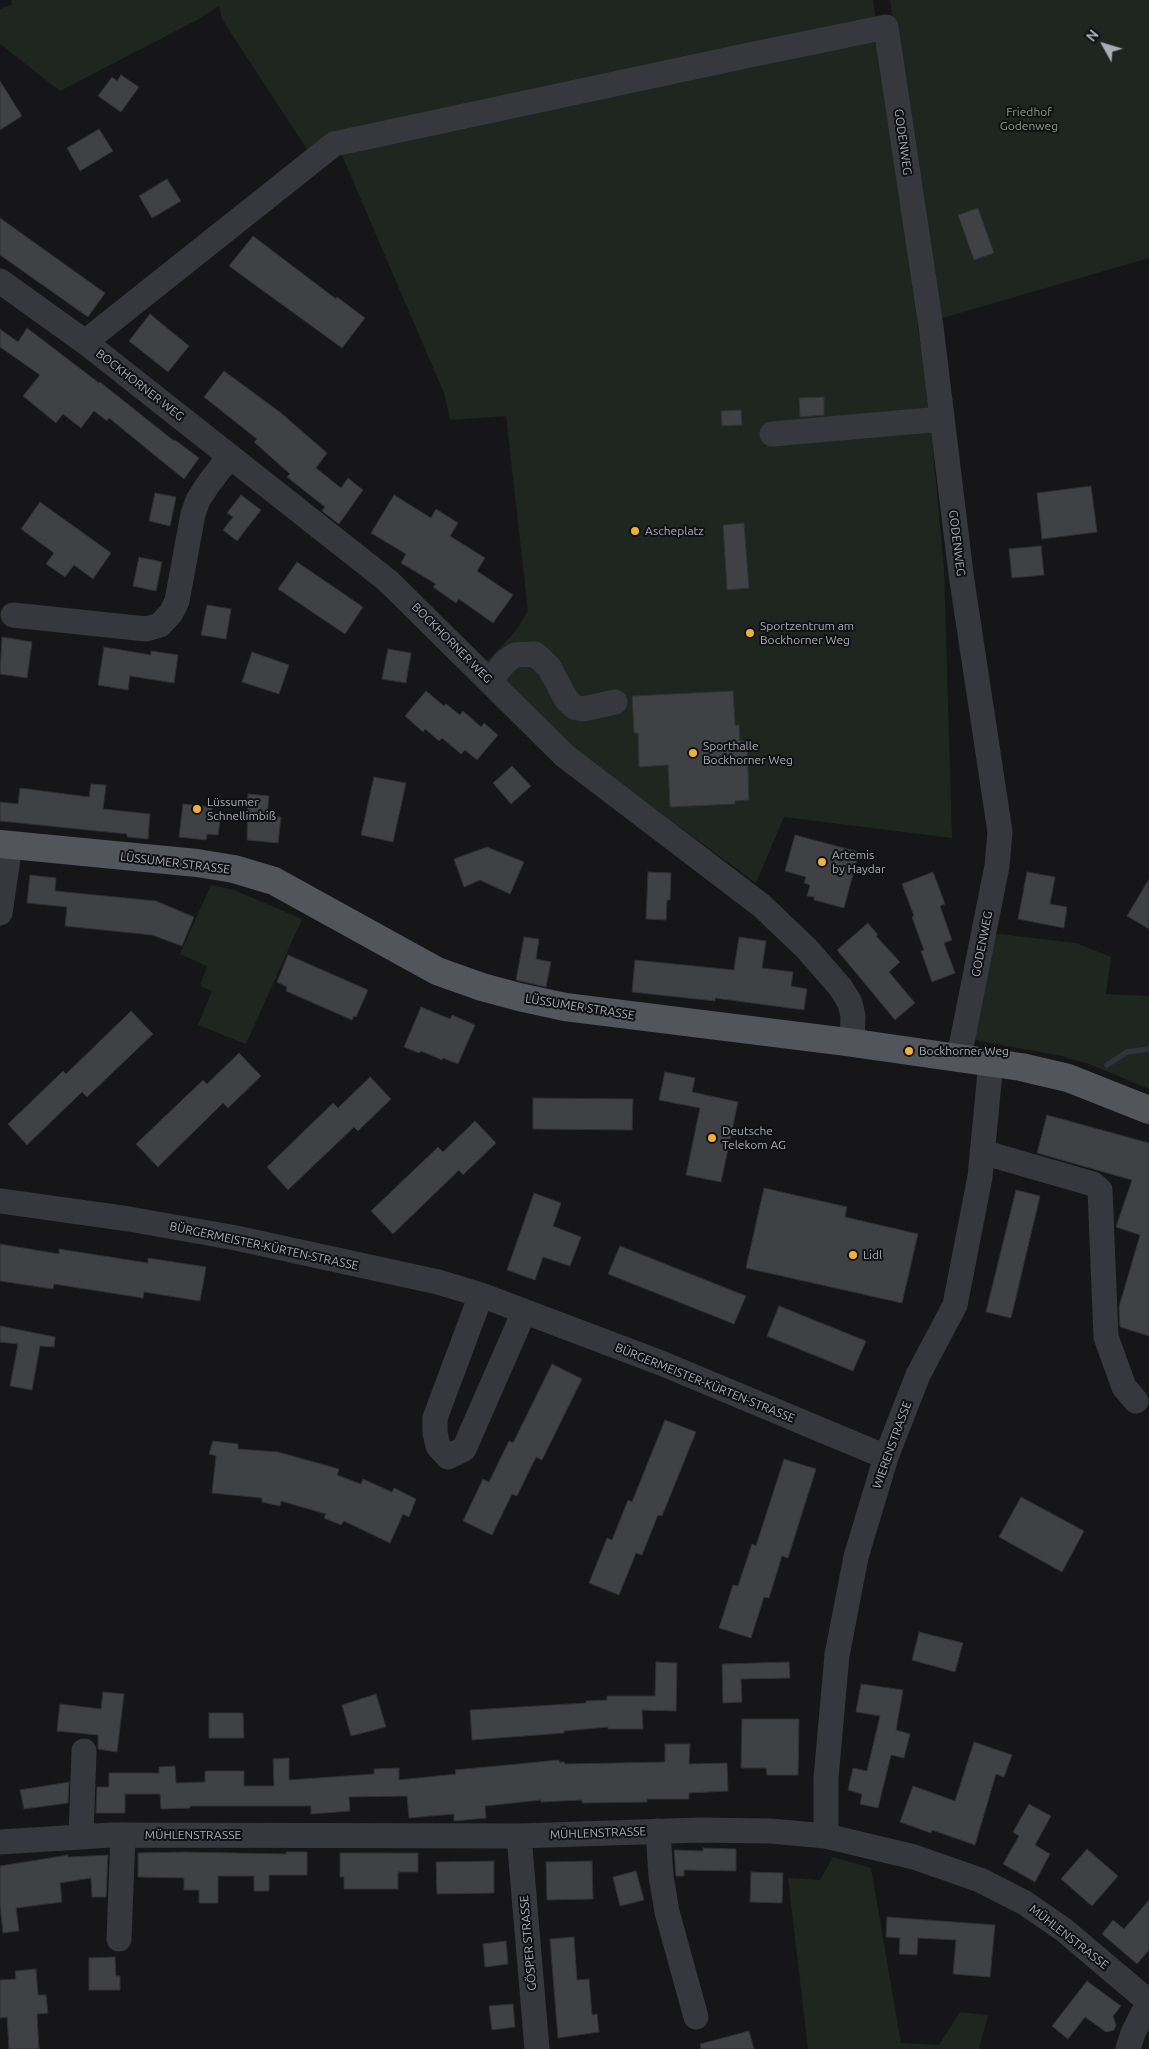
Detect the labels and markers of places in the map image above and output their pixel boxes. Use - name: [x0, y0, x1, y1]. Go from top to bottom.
- place label: Ascheplatz: [645, 524, 704, 538]
- marker: Ascheplatz: [629, 525, 641, 537]
- place label: Sportzentrum am Bockhorner Weg: [760, 619, 854, 647]
- marker: Sportzentrum am Bockhorner Weg: [744, 627, 756, 639]
- place label: Sporthalle Bockhorner Weg: [703, 739, 793, 767]
- marker: Sporthalle Bockhorner Weg: [687, 747, 699, 759]
- place label: Lüssumer Schnellimbiß: [207, 795, 276, 823]
- marker: Lüssumer Schnellimbiß: [191, 803, 203, 815]
- place label: Artemis by Haydar: [832, 848, 886, 876]
- marker: Artemis by Haydar: [816, 856, 828, 868]
- place label: Bockhorner Weg: [919, 1044, 1009, 1058]
- marker: Bockhorner Weg: [903, 1045, 915, 1057]
- place label: Deutsche Telekom AG: [722, 1124, 786, 1152]
- marker: Deutsche Telekom AG: [706, 1132, 718, 1144]
- place label: Lidl: [863, 1248, 882, 1262]
- marker: Lidl: [847, 1249, 859, 1261]

